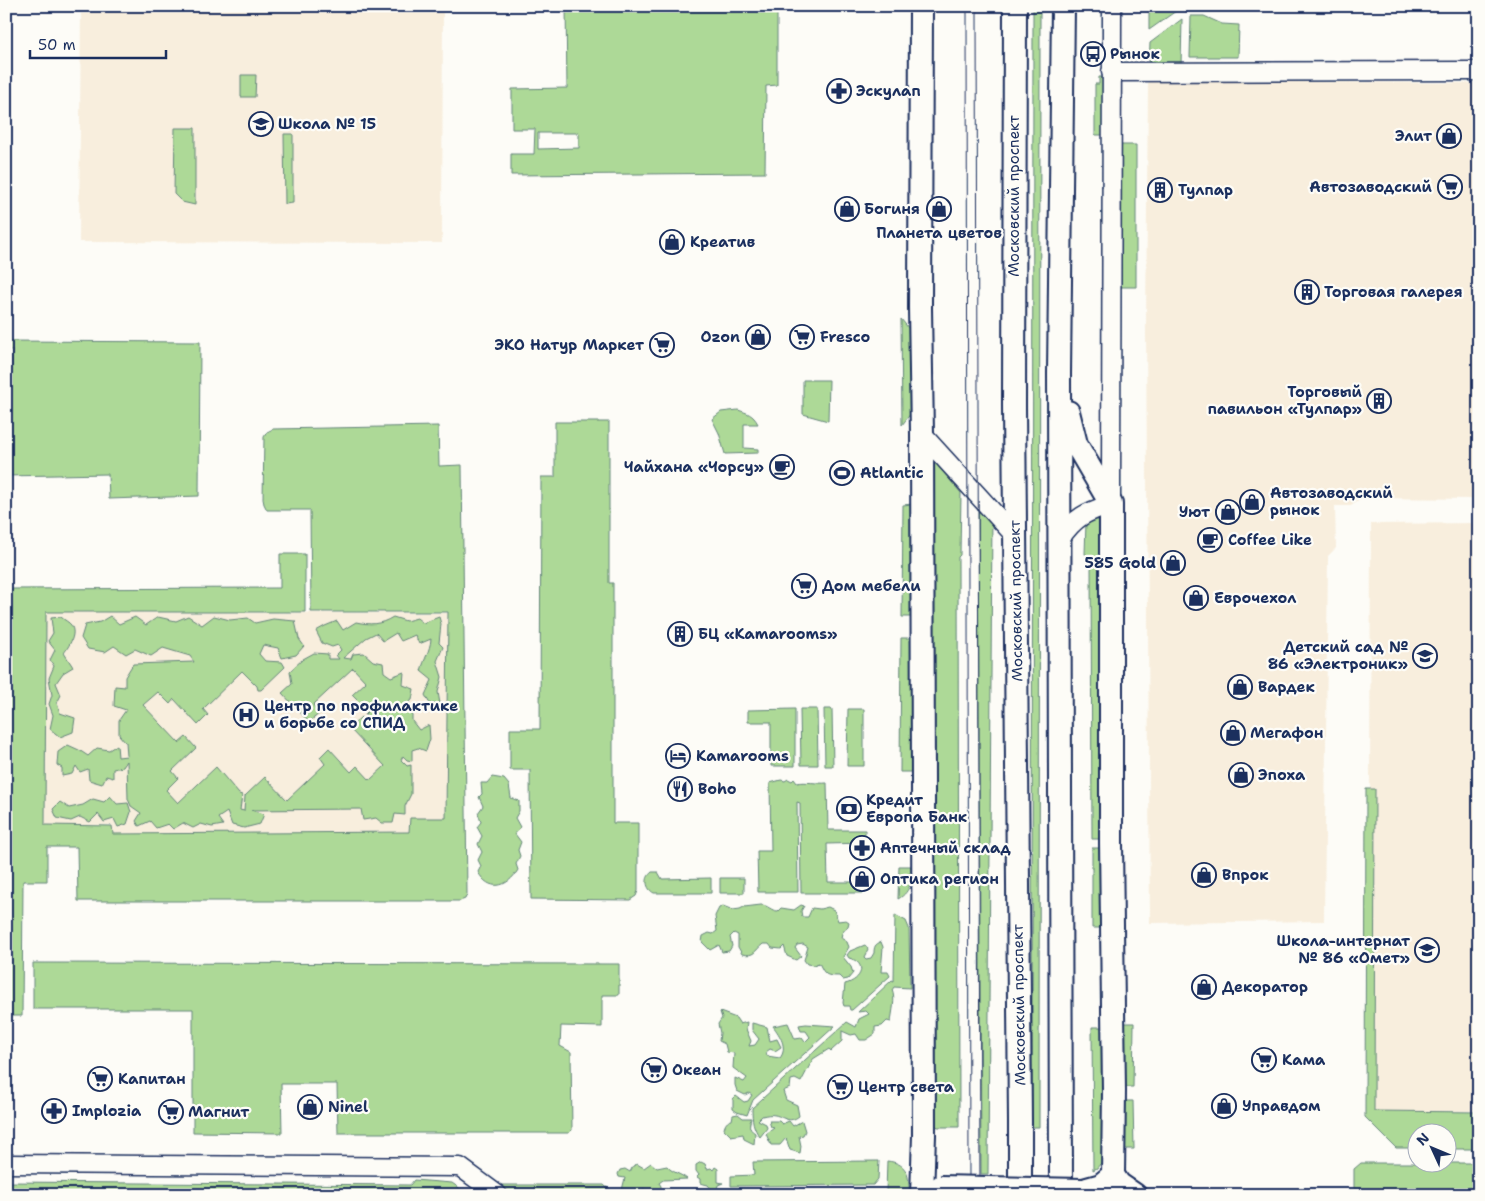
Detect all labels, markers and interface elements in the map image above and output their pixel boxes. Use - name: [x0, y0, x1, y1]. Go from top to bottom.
- scale bar: [30, 28, 166, 60]
- text: 50 m: [38, 35, 76, 55]
- bus stop icon: Рынок: [1080, 41, 1106, 67]
- place label: Рынок: [1110, 44, 1161, 64]
- pharmacy icon: Эскулап: [826, 78, 852, 104]
- place label: Эскулап: [856, 81, 921, 101]
- school or university icon: Школа № 15: [248, 111, 274, 137]
- place label: Школа № 15: [278, 114, 376, 134]
- street label: Московский проспект: [1004, 115, 1024, 277]
- shop icon: Элит: [1436, 123, 1462, 149]
- place label: Элит: [1395, 126, 1432, 146]
- supermarket icon: Автозаводский: [1437, 174, 1463, 200]
- building icon: Тулпар: [1147, 177, 1173, 203]
- place label: Автозаводский: [1309, 177, 1433, 197]
- place label: Тулпар: [1178, 180, 1233, 200]
- shop icon: Богиня: [834, 196, 860, 222]
- shop icon: Планета цветов: [926, 196, 952, 222]
- place label: Богиня: [864, 199, 920, 219]
- place label: Планета цветов: [876, 223, 1002, 243]
- shop icon: Креатив: [659, 229, 685, 255]
- place label: Креатив: [690, 232, 755, 252]
- building icon: Торговая галерея: [1294, 279, 1320, 305]
- place label: Торговая галерея: [1324, 282, 1463, 302]
- shop icon: Ozon: [745, 324, 771, 350]
- supermarket icon: Fresco: [789, 324, 815, 350]
- place label: Ozon: [700, 327, 740, 347]
- place label: Fresco: [820, 327, 871, 347]
- supermarket icon: ЭКО Натур Маркет: [649, 332, 675, 358]
- place label: ЭКО Натур Маркет: [494, 335, 644, 355]
- place label: Торговый павильон «Тулпар»: [1207, 382, 1363, 419]
- building icon: Торговый павильон «Тулпар»: [1366, 388, 1392, 414]
- cafe icon: Чайхана «Чорсу»: [769, 454, 795, 480]
- place label: Чайхана «Чорсу»: [624, 457, 764, 477]
- sports icon: Atlantic: [829, 460, 855, 486]
- place label: Atlantic: [860, 463, 924, 483]
- place label: Автозаводский рынок: [1270, 483, 1393, 520]
- shop icon: Автозаводский рынок: [1239, 489, 1265, 515]
- shop icon: Уют: [1215, 499, 1241, 525]
- place label: Уют: [1179, 502, 1210, 522]
- street label: Московский проспект: [1005, 520, 1027, 682]
- cafe icon: Coffee Like: [1197, 527, 1223, 553]
- place label: Coffee Like: [1228, 530, 1312, 550]
- shop icon: 585 Gold: [1160, 550, 1186, 576]
- place label: 585 Gold: [1084, 553, 1156, 573]
- supermarket icon: Дом мебели: [791, 573, 817, 599]
- place label: Дом мебели: [822, 576, 921, 596]
- shop icon: Еврочехол: [1183, 585, 1209, 611]
- place label: Еврочехол: [1214, 588, 1296, 608]
- building icon: БЦ «Kamarooms»: [667, 621, 693, 647]
- place label: БЦ «Kamarooms»: [698, 624, 837, 644]
- place label: Детский сад № 86 «Электроник»: [1268, 637, 1408, 674]
- school or university icon: Детский сад № 86 «Электроник»: [1412, 643, 1438, 669]
- shop icon: Вардек: [1227, 674, 1253, 700]
- place label: Вардек: [1258, 677, 1315, 697]
- place label: Центр по профилактике и борьбе со СПИД: [264, 696, 458, 733]
- hospital icon: Центр по профилактике и борьбе со СПИД: [233, 702, 259, 728]
- shop icon: Мегафон: [1220, 720, 1246, 746]
- place label: Мегафон: [1250, 723, 1323, 743]
- hotel icon: Kamarooms: [665, 743, 691, 769]
- place label: Kamarooms: [696, 746, 789, 766]
- shop icon: Эпоха: [1228, 762, 1254, 788]
- place label: Эпоха: [1258, 765, 1306, 785]
- restaurant icon: Boho: [667, 776, 693, 802]
- place label: Boho: [698, 779, 737, 799]
- place label: Кредит Европа Банк: [866, 790, 968, 827]
- bank icon: Кредит Европа Банк: [836, 796, 862, 822]
- pharmacy icon: Аптечный склад: [849, 835, 875, 861]
- place label: Аптечный склад: [880, 838, 1011, 858]
- shop icon: Впрок: [1191, 862, 1217, 888]
- place label: Впрок: [1222, 865, 1269, 885]
- shop icon: Оптика регион: [849, 866, 875, 892]
- place label: Оптика регион: [880, 869, 999, 889]
- street label: Московский проспект: [1008, 924, 1030, 1086]
- place label: Школа-интернат № 86 «Омет»: [1276, 931, 1410, 968]
- school or university icon: Школа-интернат № 86 «Омет»: [1414, 937, 1440, 963]
- shop icon: Декоратор: [1191, 974, 1217, 1000]
- place label: Декоратор: [1222, 977, 1308, 997]
- supermarket icon: Кама: [1251, 1047, 1277, 1073]
- place label: Кама: [1282, 1050, 1326, 1070]
- supermarket icon: Океан: [641, 1057, 667, 1083]
- place label: Океан: [672, 1060, 721, 1080]
- supermarket icon: Капитан: [87, 1066, 113, 1092]
- place label: Капитан: [118, 1069, 186, 1089]
- supermarket icon: Центр света: [827, 1074, 853, 1100]
- place label: Центр света: [858, 1077, 955, 1097]
- shop icon: Управдом: [1211, 1093, 1237, 1119]
- shop icon: Ninel: [297, 1094, 323, 1120]
- place label: Управдом: [1242, 1096, 1321, 1116]
- place label: Ninel: [328, 1097, 368, 1117]
- pharmacy icon: Implozia: [41, 1098, 67, 1124]
- supermarket icon: Магнит: [158, 1099, 184, 1125]
- place label: Implozia: [72, 1101, 142, 1121]
- place label: Магнит: [188, 1102, 249, 1122]
- north arrow: [1408, 1124, 1458, 1174]
- text: N: [1412, 1129, 1433, 1149]

